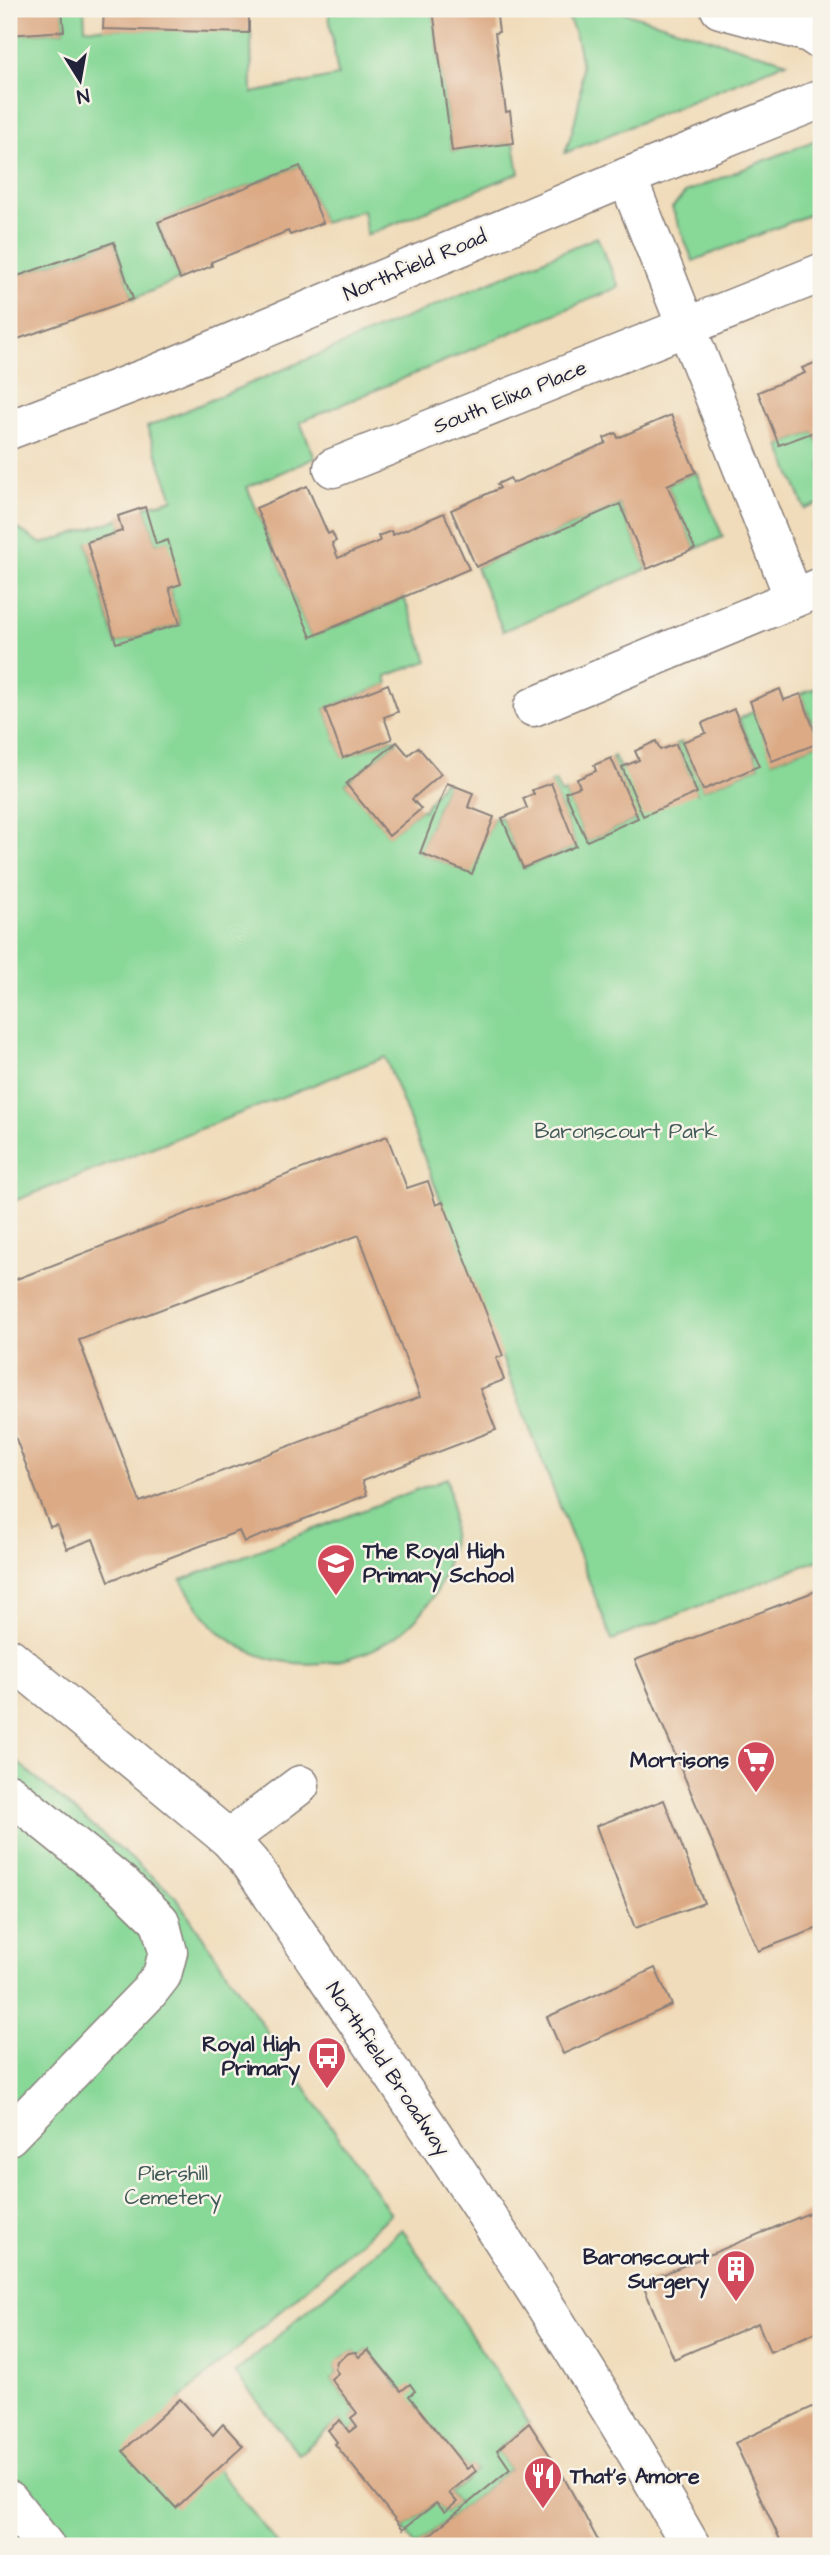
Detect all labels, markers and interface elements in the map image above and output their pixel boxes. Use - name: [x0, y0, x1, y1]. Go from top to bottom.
- north arrow: [46, 46, 116, 116]
- text: N: [74, 81, 91, 110]
- street label: Northfield Road: [339, 222, 491, 308]
- street label: South Elixa Place: [429, 353, 591, 441]
- park label: Baronscourt Park: [535, 1117, 718, 1146]
- place label: The Royal High Primary School: [362, 1537, 515, 1593]
- school or university icon: The Royal High Primary School: [315, 1542, 357, 1597]
- supermarket icon: Morrisons: [735, 1739, 777, 1794]
- place label: Morrisons: [630, 1746, 729, 1775]
- street label: Northfield Broadway: [317, 1976, 457, 2163]
- place label: Royal High Primary: [202, 2030, 301, 2086]
- bus stop icon: Royal High Primary: [306, 2035, 348, 2090]
- park label: Piershill Cemetery: [125, 2159, 222, 2214]
- place label: Baronscourt Surgery: [583, 2243, 710, 2299]
- building icon: Baronscourt Surgery: [715, 2248, 757, 2303]
- restaurant icon: That's Amore: [522, 2455, 564, 2510]
- place label: That's Amore: [569, 2462, 700, 2491]

